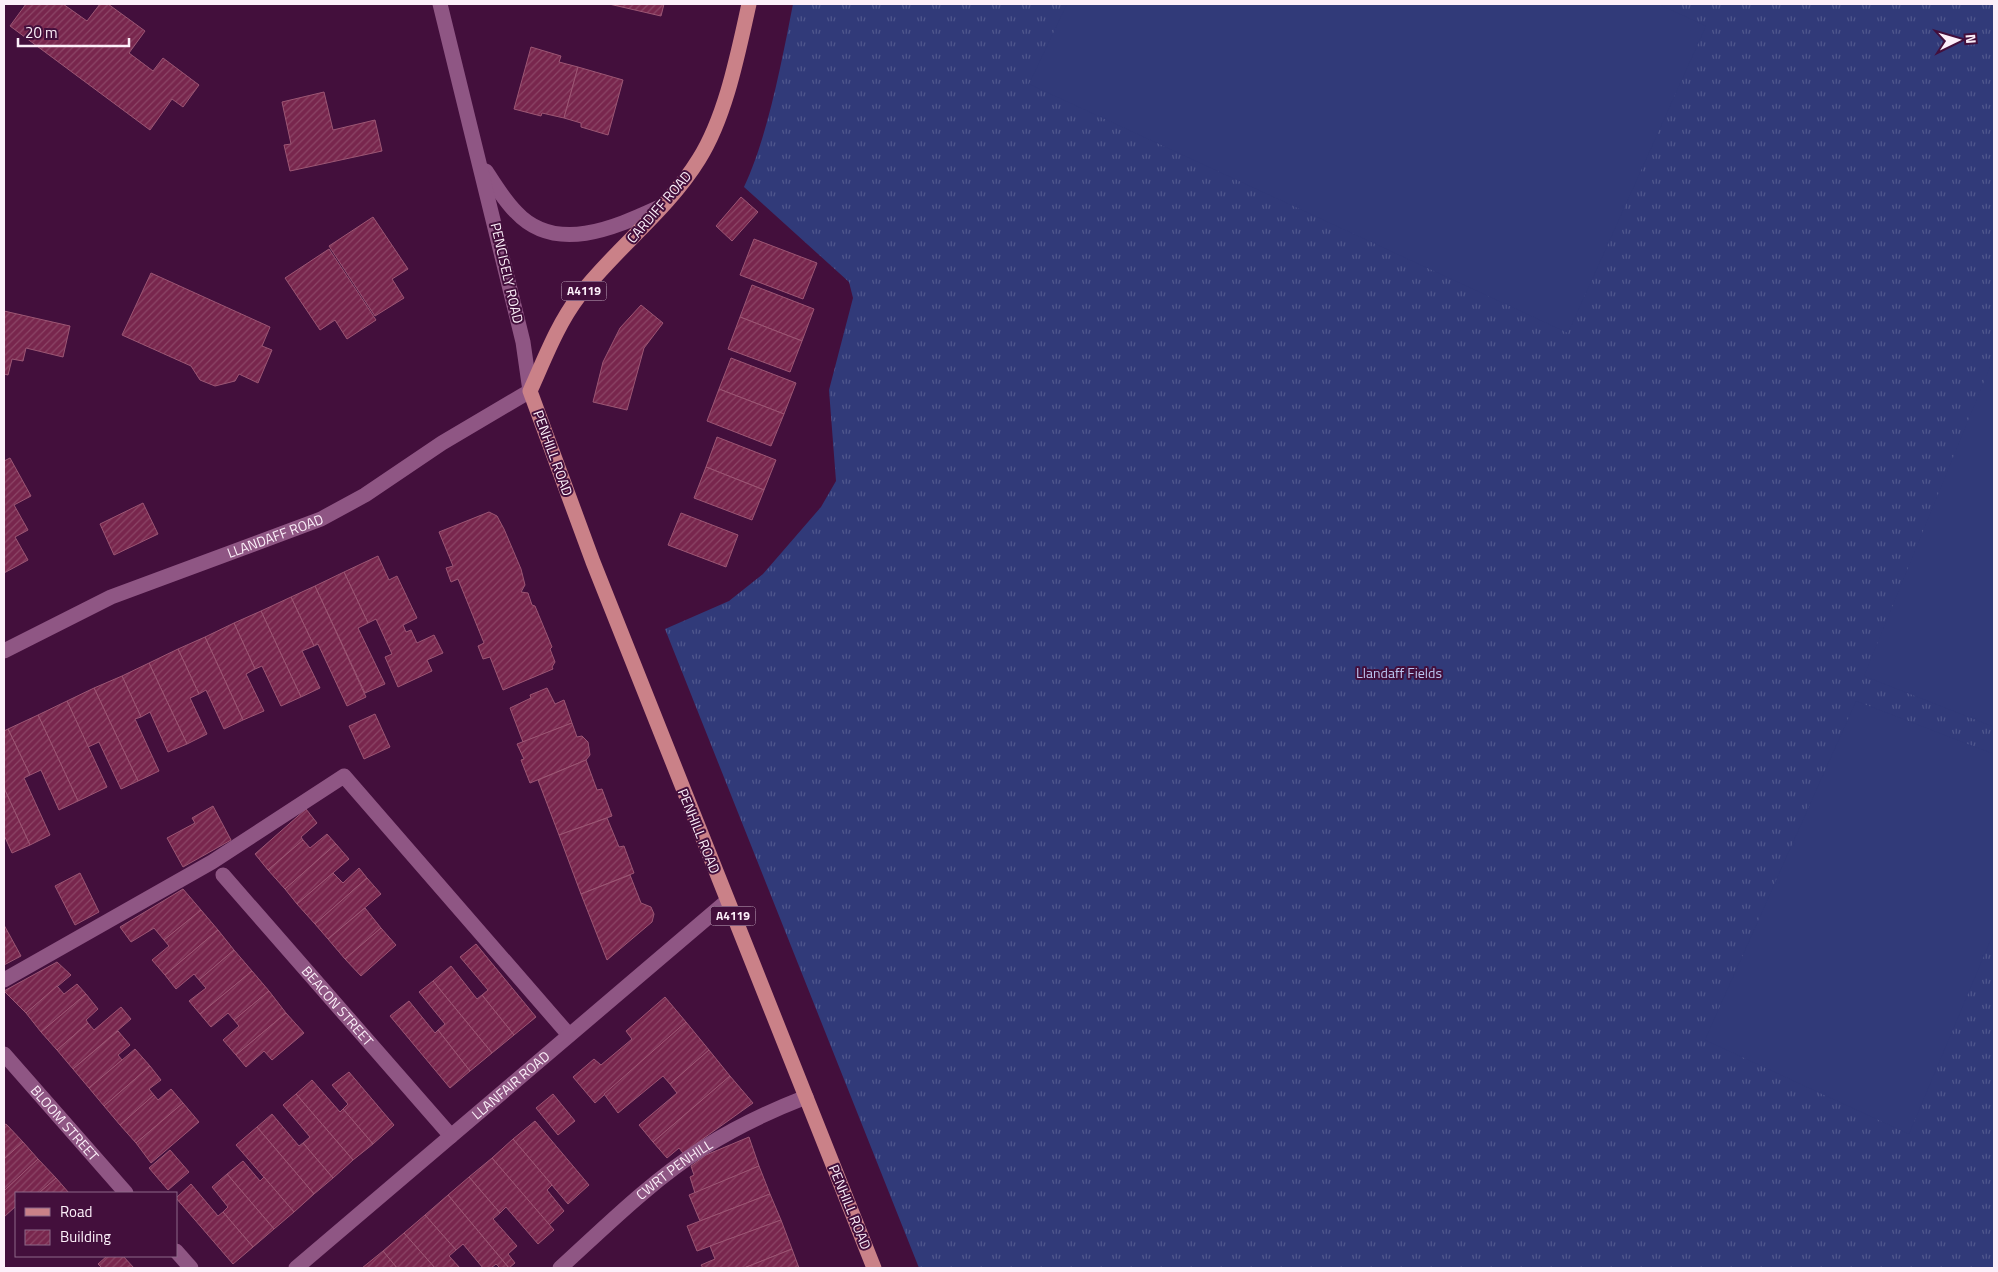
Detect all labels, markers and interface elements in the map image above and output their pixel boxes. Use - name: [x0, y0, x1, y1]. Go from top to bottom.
- scale bar: [18, 15, 129, 47]
- north arrow: [1933, 15, 1983, 65]
- text: 20 m: [25, 21, 58, 44]
- text: N: [1961, 33, 1982, 45]
- street label: CARDIFF ROAD: [621, 166, 696, 247]
- street label: PENCISELY ROAD: [486, 220, 529, 325]
- road number: A4119: [562, 282, 606, 300]
- street label: PENHILL ROAD: [528, 407, 579, 499]
- street label: LLANDAFF ROAD: [224, 508, 326, 563]
- park label: Llandaff Fields: [1356, 662, 1442, 683]
- street label: PENHILL ROAD: [673, 785, 726, 876]
- road number: A4119: [710, 906, 756, 926]
- street label: BEACON STREET: [297, 961, 379, 1051]
- street label: LLANFAIR ROAD: [467, 1045, 554, 1124]
- street label: BLOOM STREET: [26, 1080, 105, 1166]
- street label: CWRT PENHILL: [631, 1133, 717, 1205]
- street label: PENHILL ROAD: [824, 1161, 877, 1252]
- legend: [15, 1192, 178, 1257]
- text: Road: [60, 1200, 92, 1223]
- text: Building: [60, 1225, 111, 1248]

